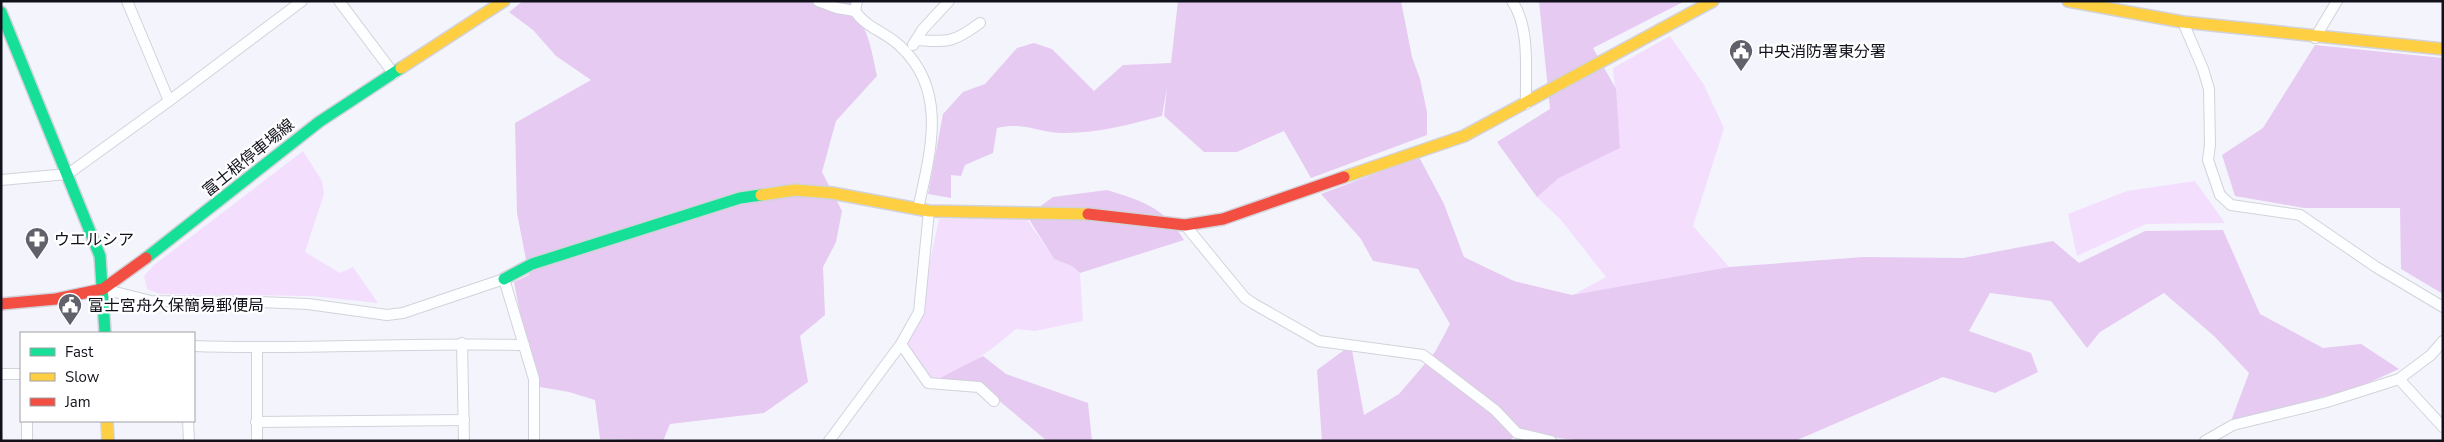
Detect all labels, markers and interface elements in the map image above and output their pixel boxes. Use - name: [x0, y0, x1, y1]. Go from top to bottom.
- public building icon: 中央消防署東分署: [1728, 38, 1754, 72]
- place label: 中央消防署東分署: [1758, 41, 1886, 63]
- street label: 富士根停車場線: [198, 114, 299, 202]
- pharmacy icon: ウエルシア: [24, 226, 50, 260]
- place label: ウエルシア: [54, 229, 134, 251]
- public building icon: 富士宮舟久保簡易郵便局: [57, 292, 83, 326]
- place label: 富士宮舟久保簡易郵便局: [88, 295, 264, 317]
- legend: [20, 332, 195, 422]
- text: Fast: [65, 342, 94, 362]
- text: Slow: [65, 367, 100, 387]
- text: Jam: [64, 392, 91, 412]

